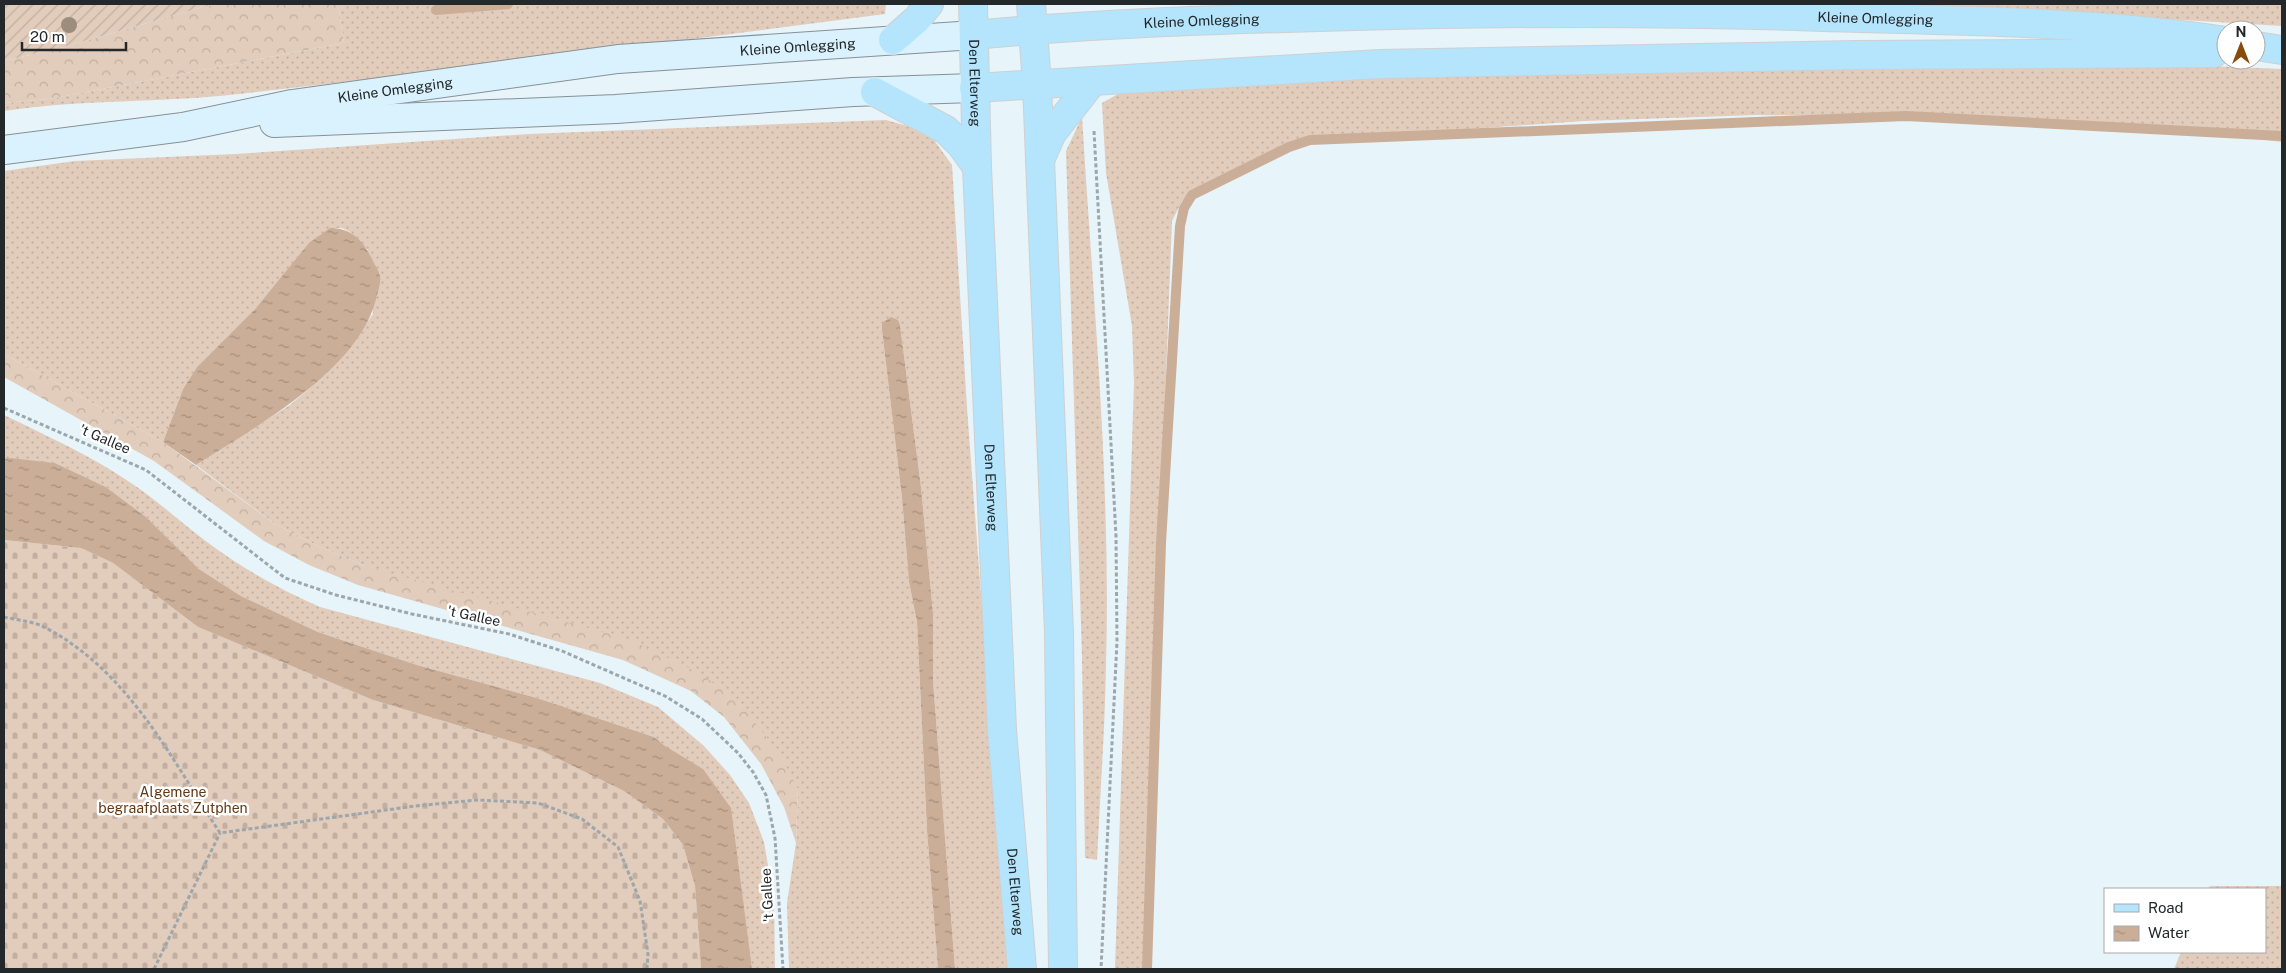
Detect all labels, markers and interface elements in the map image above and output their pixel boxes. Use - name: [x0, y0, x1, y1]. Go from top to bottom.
- street label: Kleine Omlegging: [1817, 9, 1934, 28]
- street label: Kleine Omlegging: [1143, 11, 1260, 31]
- scale bar: [22, 20, 126, 52]
- north arrow: [2216, 20, 2266, 70]
- text: N: [2236, 24, 2246, 40]
- text: 20 m: [30, 28, 65, 45]
- street label: Kleine Omlegging: [739, 35, 856, 59]
- street label: Den Elterweg: [966, 39, 984, 127]
- street label: Kleine Omlegging: [337, 74, 454, 106]
- street label: 't Gallee: [77, 421, 133, 457]
- street label: Den Elterweg: [981, 444, 1001, 532]
- street label: 't Gallee: [446, 603, 502, 629]
- park label: Algemene begraafplaats Zutphen: [98, 784, 248, 816]
- street label: Den Elterweg: [1004, 847, 1027, 936]
- street label: 't Gallee: [758, 868, 776, 922]
- legend: [2104, 888, 2266, 953]
- text: Road: [2148, 899, 2184, 916]
- text: Water: [2148, 924, 2190, 941]

